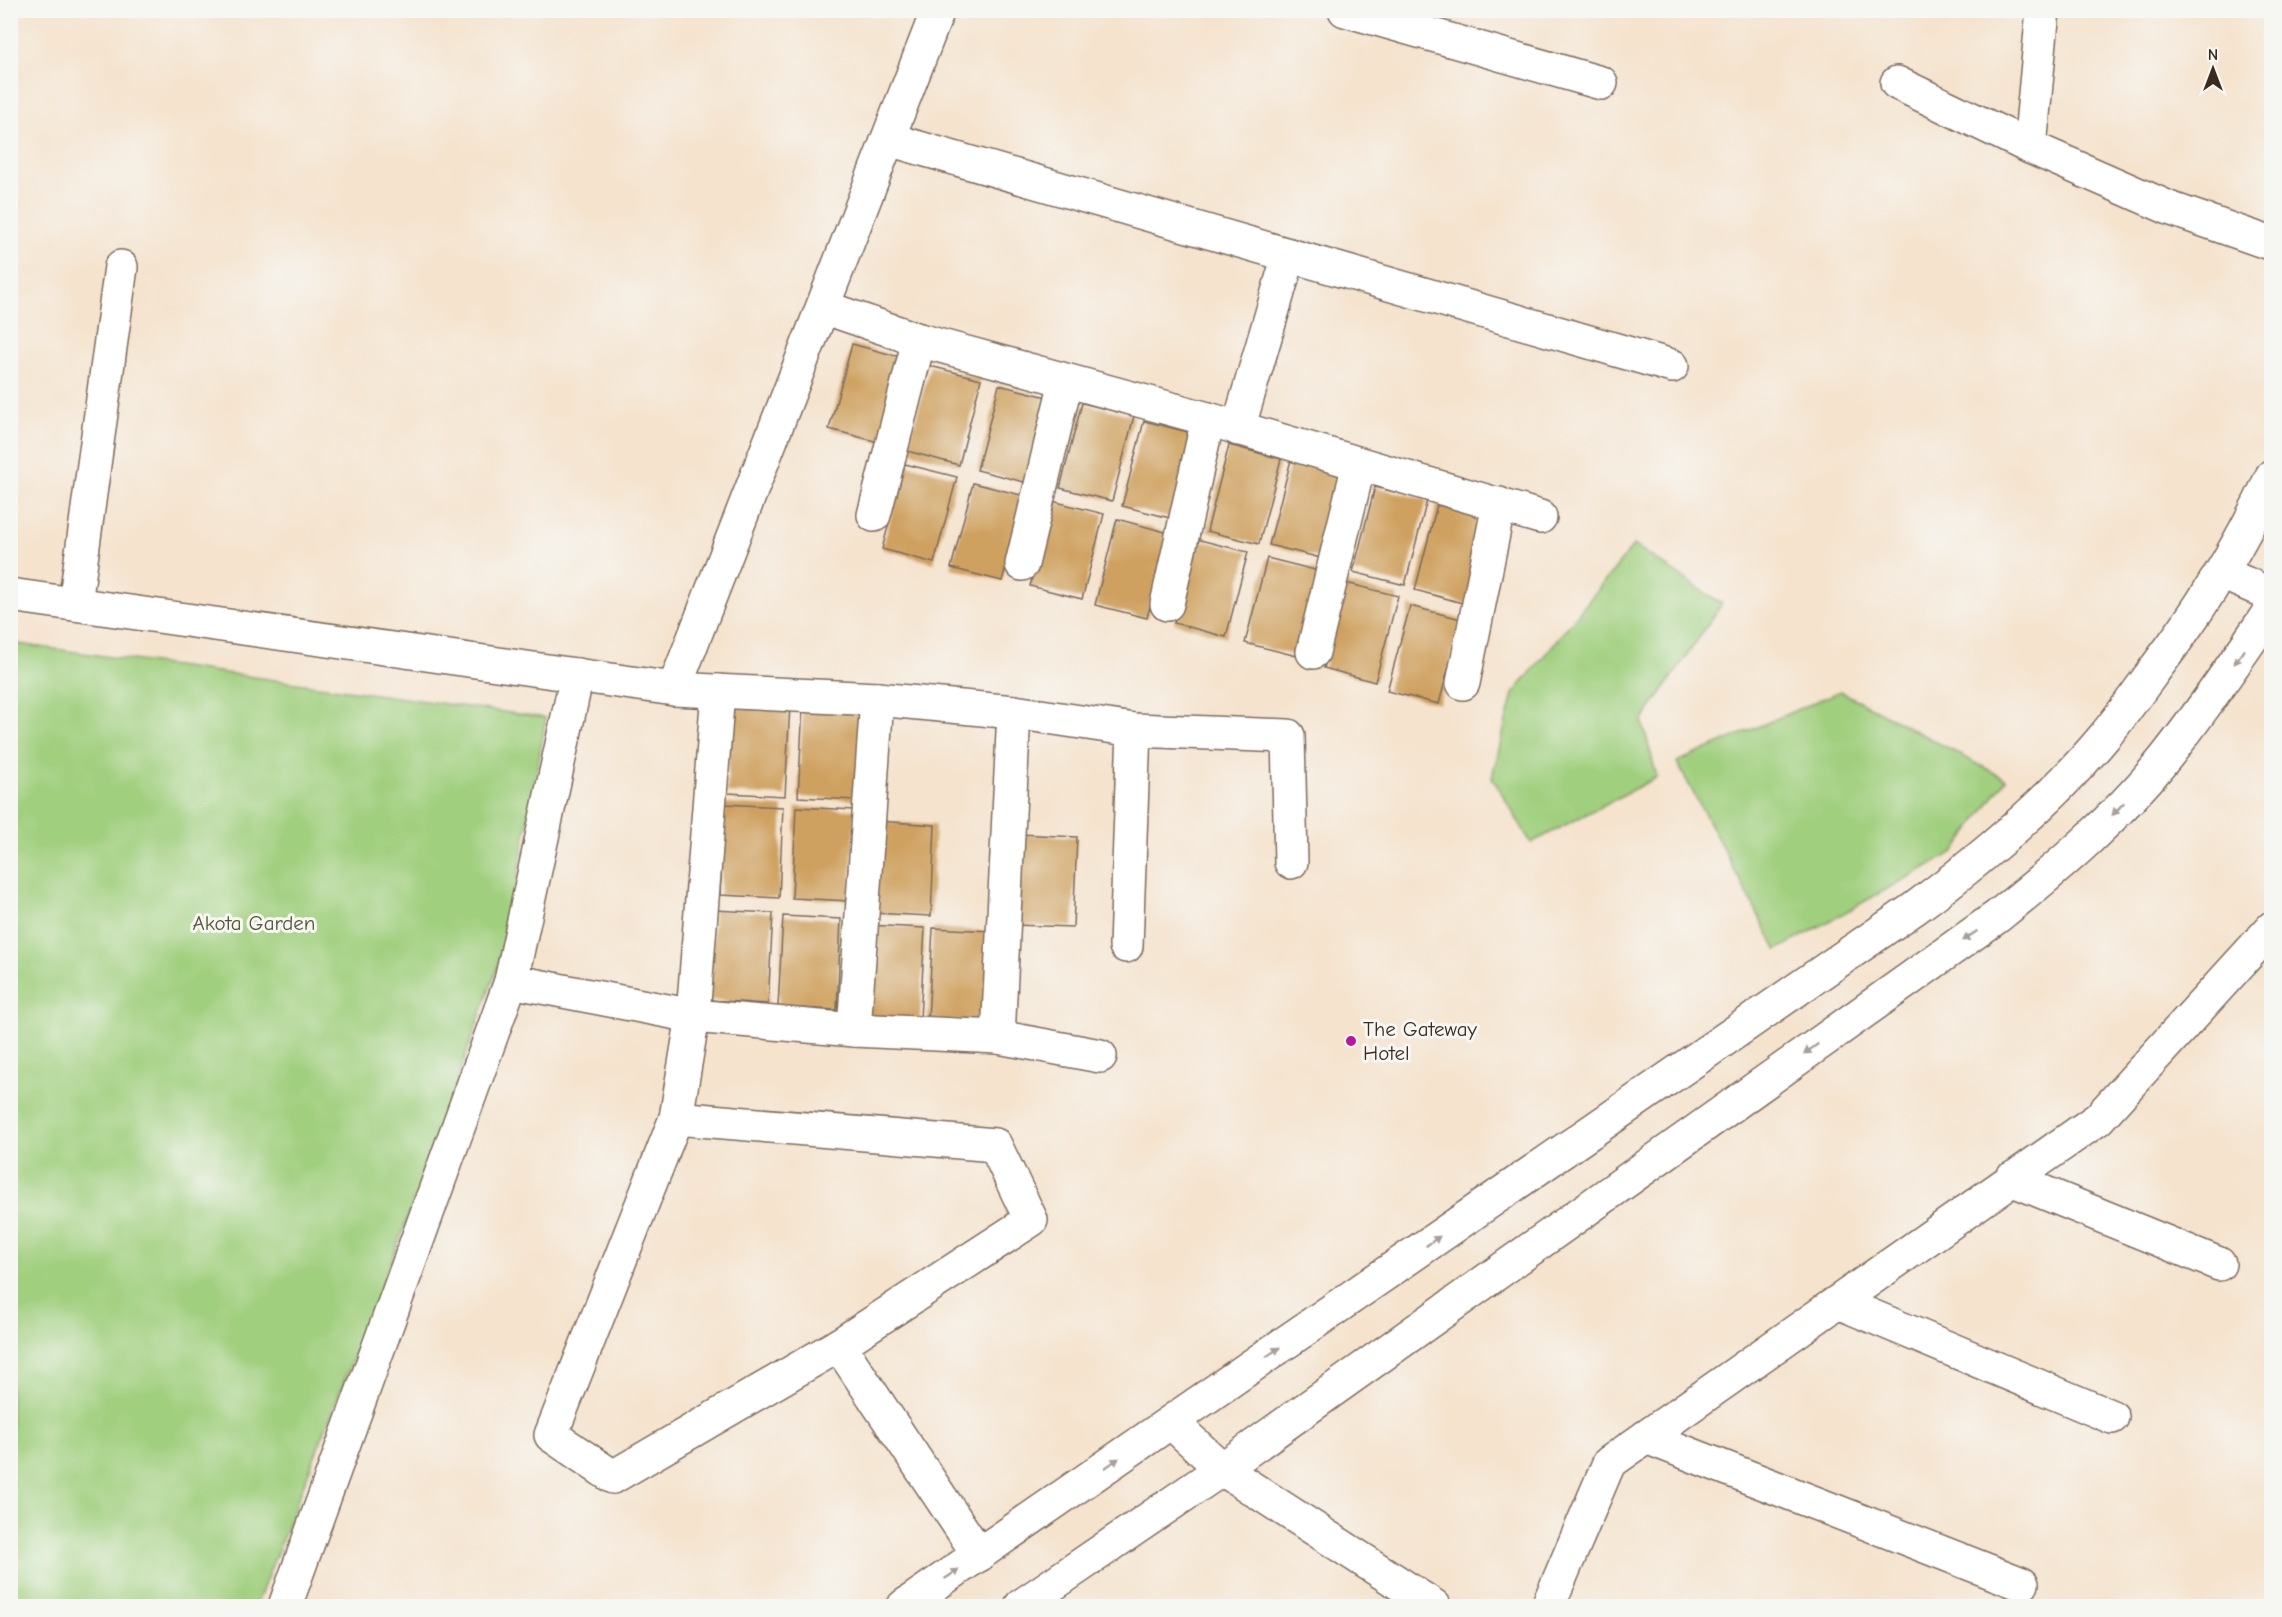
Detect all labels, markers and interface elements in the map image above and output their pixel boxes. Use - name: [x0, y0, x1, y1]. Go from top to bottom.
- north arrow: [2183, 39, 2243, 99]
- text: N: [2208, 46, 2218, 64]
- one-way arrow: [2233, 648, 2245, 664]
- one-way arrow: [2111, 802, 2125, 817]
- park label: Akota Garden: [193, 911, 315, 935]
- one-way arrow: [1962, 929, 1977, 941]
- place label: The Gateway Hotel: [1363, 1017, 1478, 1065]
- marker: The Gateway Hotel: [1344, 1034, 1358, 1048]
- one-way arrow: [1803, 1043, 1819, 1054]
- one-way arrow: [1425, 1235, 1441, 1247]
- one-way arrow: [1264, 1346, 1280, 1358]
- one-way arrow: [1104, 1457, 1120, 1469]
- one-way arrow: [944, 1568, 960, 1579]

